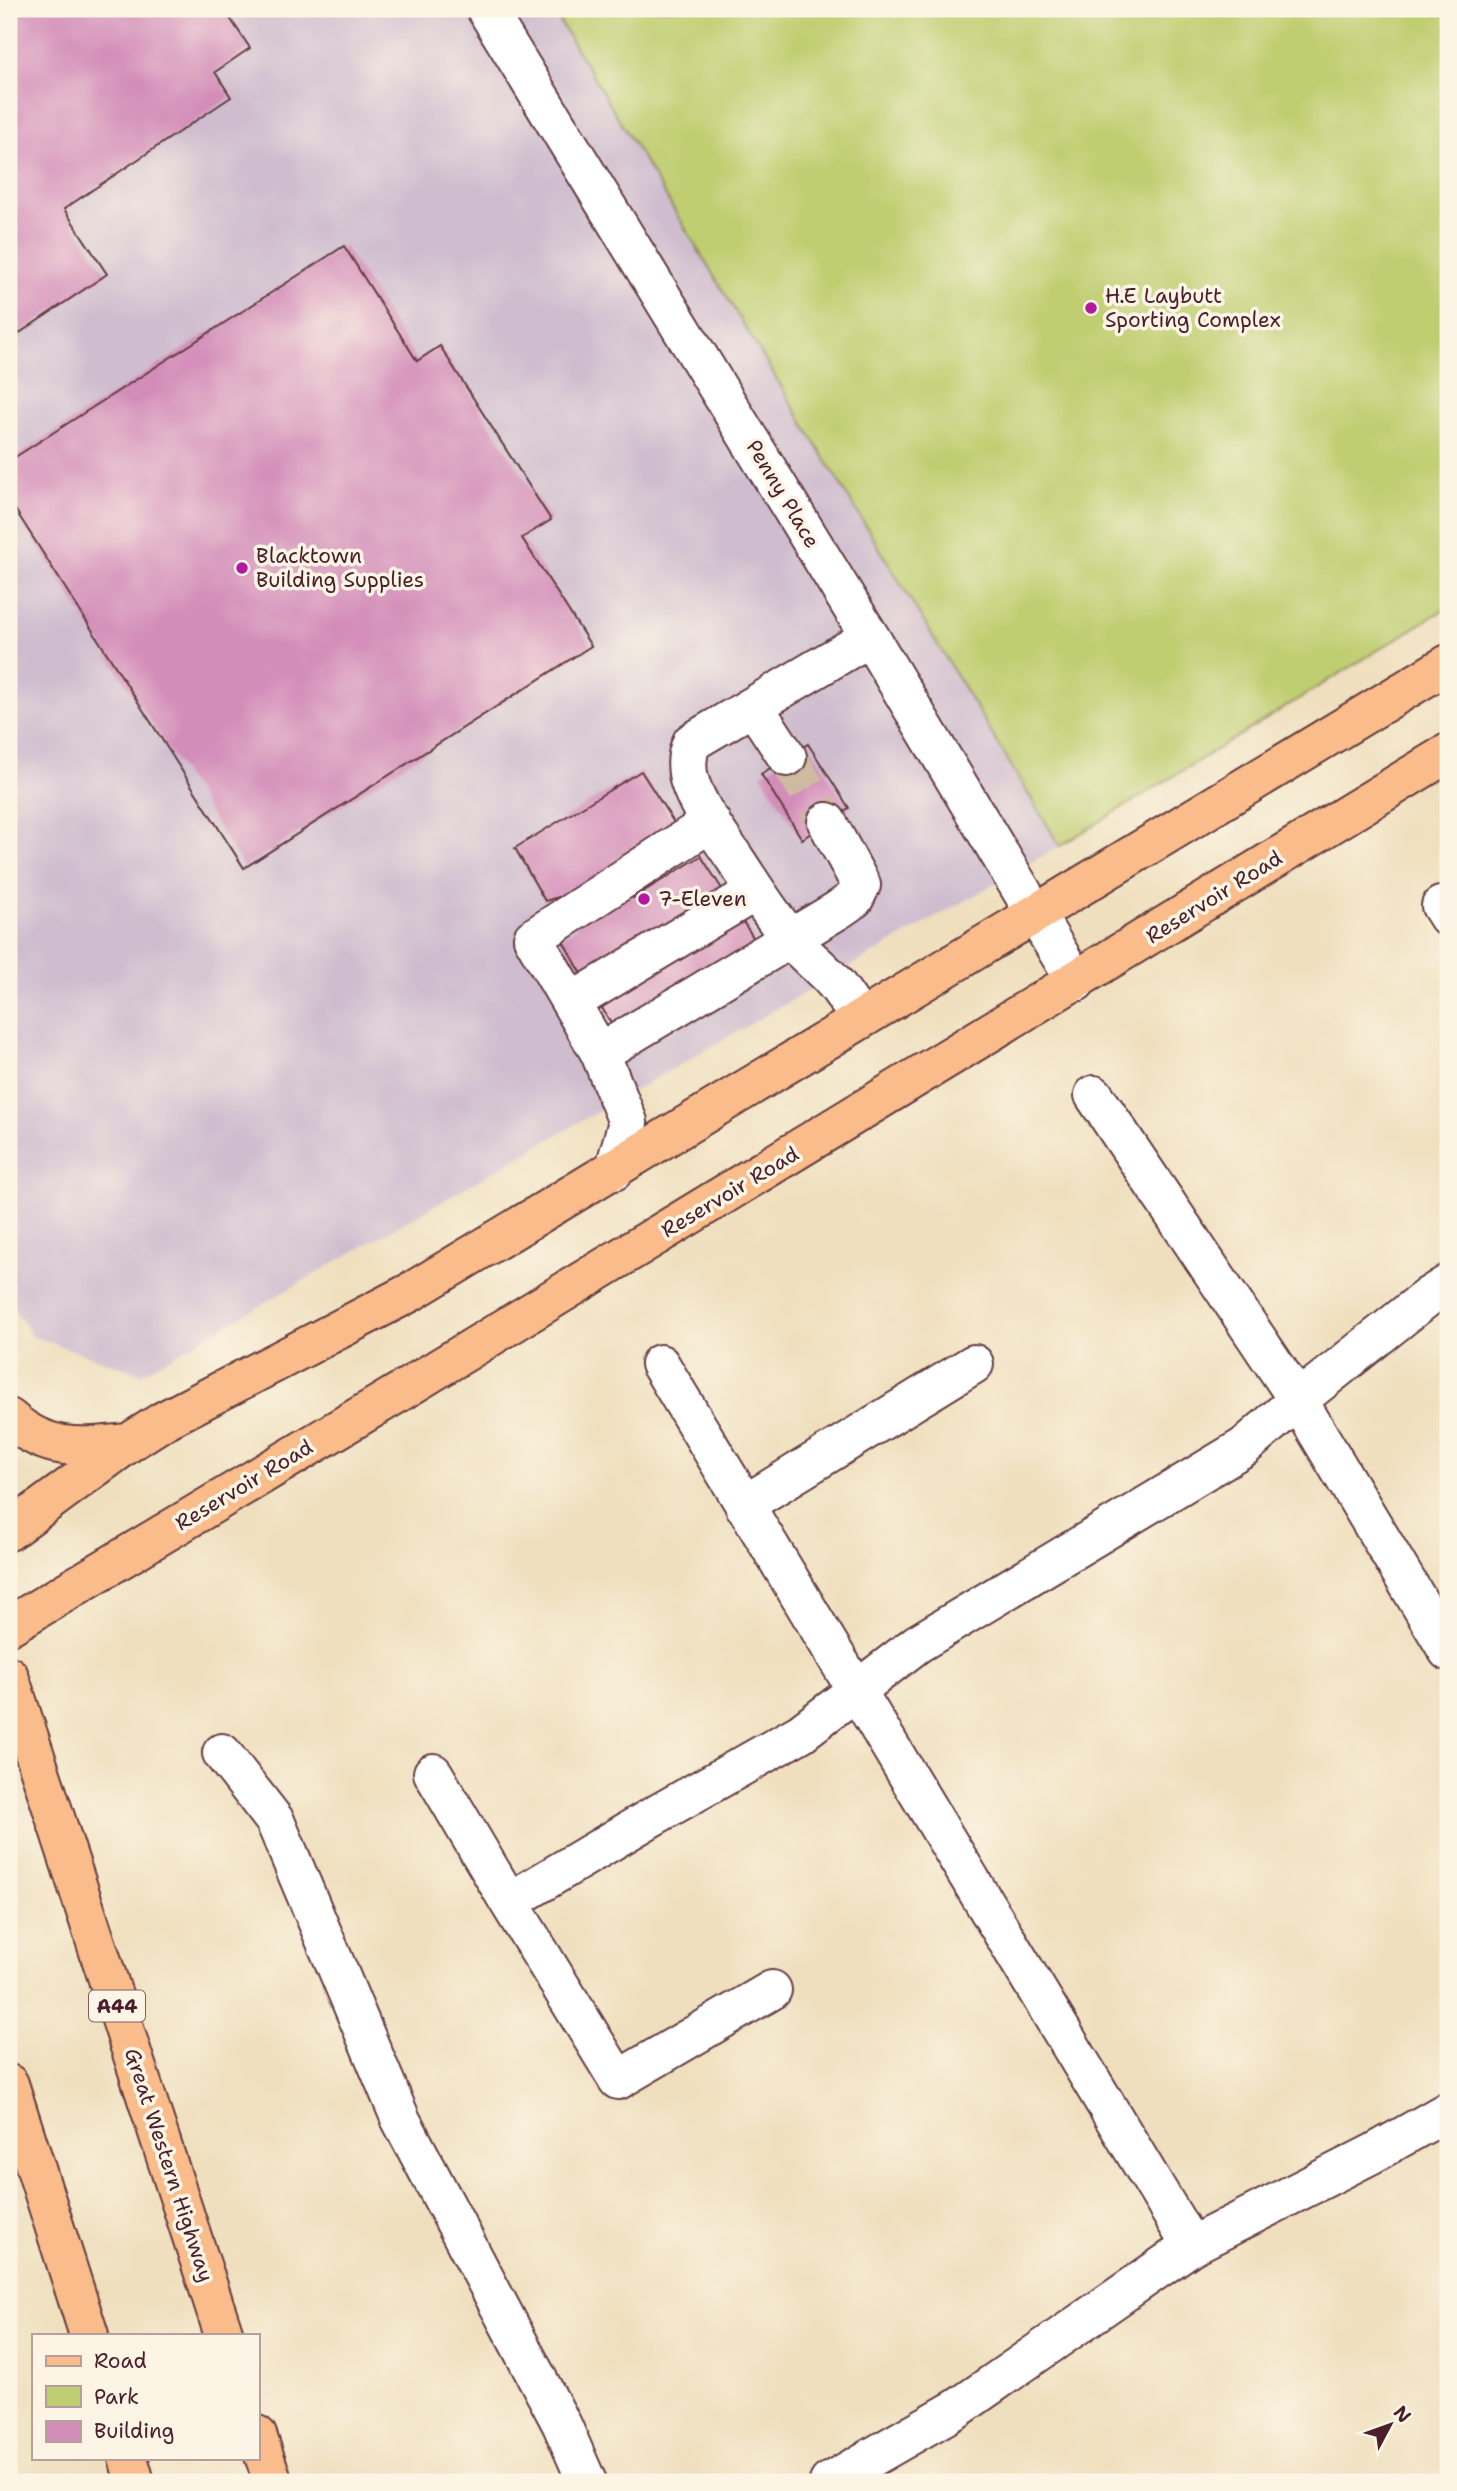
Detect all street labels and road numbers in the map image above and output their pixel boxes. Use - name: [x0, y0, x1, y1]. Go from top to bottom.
- street label: Penny Place: [740, 435, 826, 553]
- street label: Reservoir Road: [1140, 844, 1288, 950]
- street label: Reservoir Road: [656, 1140, 804, 1244]
- street label: Reservoir Road: [170, 1433, 318, 1537]
- road number: A44: [89, 1990, 145, 2022]
- street label: Great Western Highway: [118, 2044, 220, 2286]

